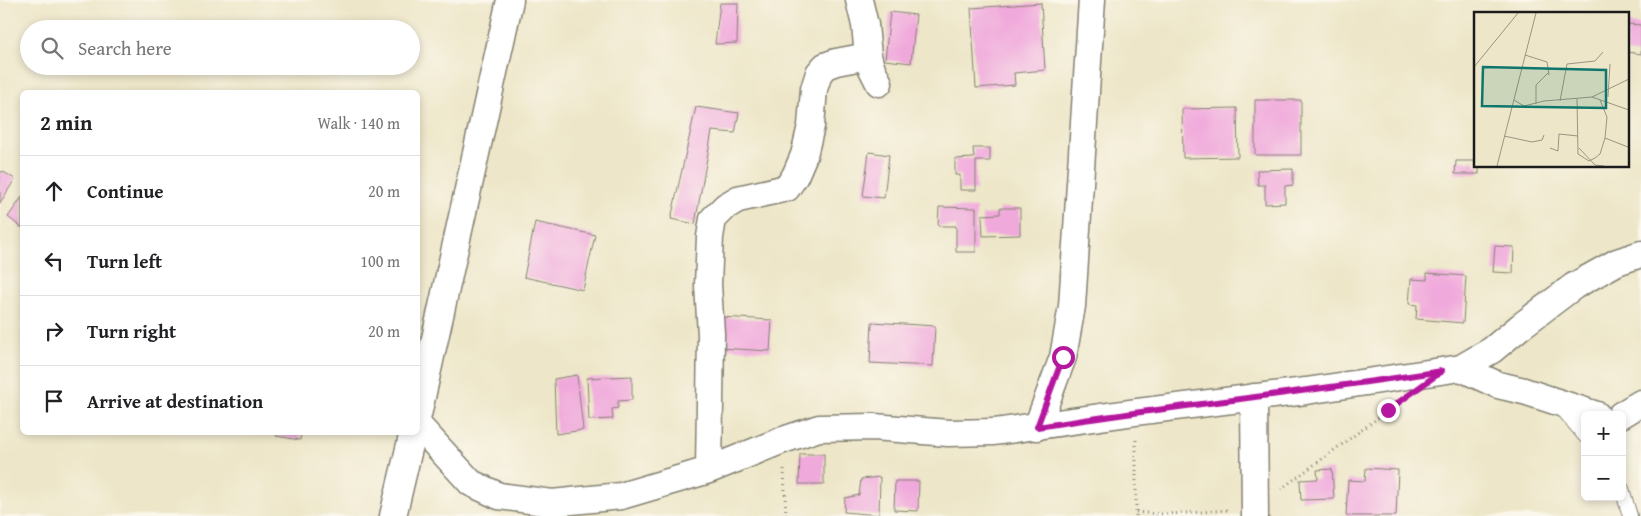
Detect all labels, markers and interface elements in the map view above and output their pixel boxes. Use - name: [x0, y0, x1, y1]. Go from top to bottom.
- inset map: [1474, 12, 1628, 168]
- search box: [20, 20, 420, 75]
- icon: search: [38, 34, 66, 62]
- text: Search here: [78, 34, 172, 62]
- text: 2 min: [40, 107, 92, 138]
- text: Walk · 140 m: [317, 111, 400, 135]
- icon: ahead: [40, 177, 68, 205]
- text: Continue: [87, 177, 164, 205]
- text: 20 m: [368, 179, 400, 203]
- icon: left: [40, 247, 68, 275]
- text: Turn left: [87, 247, 162, 275]
- text: 100 m: [360, 249, 400, 273]
- icon: right: [40, 317, 68, 345]
- text: Turn right: [87, 317, 176, 345]
- text: 20 m: [368, 319, 400, 343]
- route start: [1052, 346, 1075, 369]
- icon: arrive: [40, 387, 68, 415]
- text: Arrive at destination: [87, 387, 263, 415]
- route end: [1377, 399, 1400, 422]
- map controls: [1581, 411, 1626, 501]
- button: +: [1581, 411, 1626, 456]
- button: −: [1581, 456, 1626, 501]

